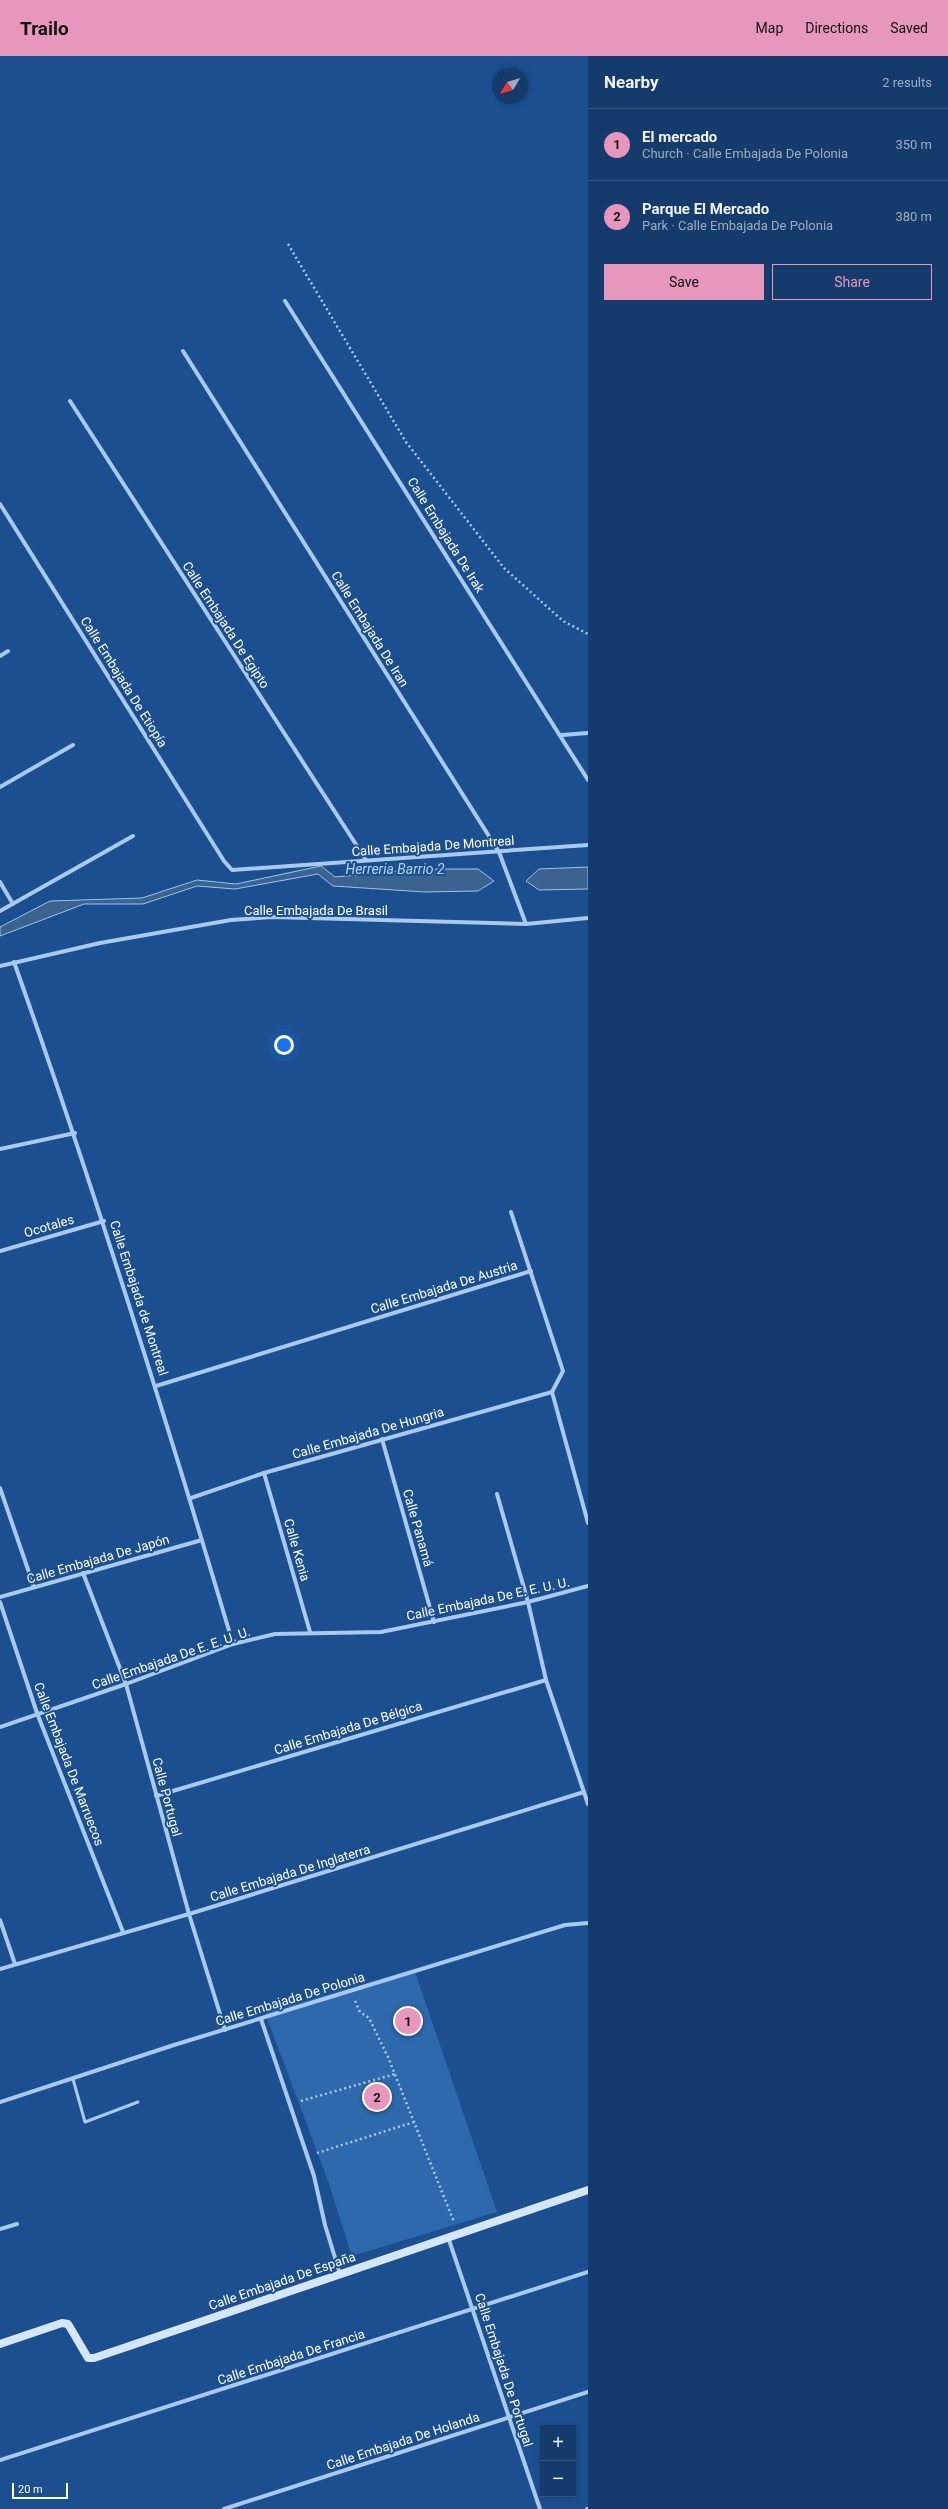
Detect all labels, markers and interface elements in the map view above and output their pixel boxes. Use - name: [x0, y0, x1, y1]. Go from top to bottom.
- text: Trailo: [20, 17, 69, 40]
- text: Map: [756, 20, 783, 36]
- text: Directions: [805, 20, 868, 36]
- text: Saved: [890, 20, 928, 36]
- north arrow: [492, 68, 528, 104]
- text: Nearby: [604, 72, 659, 92]
- text: 2 results: [882, 75, 932, 90]
- text: El mercado: [642, 128, 717, 146]
- text: 1: [613, 137, 621, 152]
- text: 350 m: [895, 137, 932, 152]
- text: Church · Calle Embajada De Polonia: [642, 146, 848, 161]
- text: Parque El Mercado: [642, 200, 769, 218]
- text: 2: [613, 209, 621, 224]
- text: 380 m: [895, 209, 932, 224]
- text: Park · Calle Embajada De Polonia: [642, 218, 833, 233]
- button: Save: [604, 264, 764, 300]
- button: Share: [772, 264, 932, 300]
- street label: Calle Embajada De Irak: [404, 475, 488, 596]
- street label: Calle Embajada De Egipto: [179, 559, 273, 691]
- street label: Calle Embajada De Iran: [328, 568, 412, 690]
- street label: Calle Embajada De Etiopía: [78, 614, 170, 750]
- street label: Calle Embajada De Montreal: [351, 833, 515, 859]
- water label: Herreria Barrio 2: [345, 861, 445, 877]
- street label: Calle Embajada De Brasil: [244, 903, 388, 918]
- your location: [274, 1035, 294, 1055]
- street label: Ocotales: [22, 1212, 76, 1240]
- street label: Calle Embajada de Montreal: [107, 1219, 171, 1377]
- street label: Calle Embajada De Austria: [369, 1257, 519, 1317]
- street label: Calle Embajada De Hungria: [290, 1404, 446, 1462]
- street label: Calle Panamá: [400, 1488, 436, 1568]
- street label: Calle Kenia: [281, 1517, 313, 1583]
- street label: Calle Embajada De Japón: [25, 1531, 171, 1587]
- street label: Calle Embajada De E. E. U. U.: [405, 1574, 571, 1624]
- street label: Calle Embajada De E. E. U. U.: [90, 1624, 252, 1692]
- street label: Calle Embajada De Marruecos: [31, 1680, 107, 1848]
- street label: Calle Embajada De Bélgica: [272, 1698, 424, 1758]
- street label: Calle Portugal: [149, 1756, 185, 1838]
- street label: Calle Embajada De Inglaterra: [208, 1841, 372, 1905]
- street label: Calle Embajada De Polonia: [214, 1969, 366, 2029]
- pin: 1: [395, 2006, 421, 2036]
- pin: 2: [364, 2082, 390, 2112]
- street label: Calle Embajada De España: [207, 2249, 357, 2313]
- street label: Calle Embajada De Portugal: [472, 2291, 536, 2449]
- street label: Calle Embajada De Francia: [215, 2326, 367, 2388]
- street label: Calle Embajada De Holanda: [325, 2409, 481, 2473]
- map controls: [540, 2425, 576, 2497]
- button: +: [540, 2425, 576, 2461]
- button: −: [540, 2461, 576, 2497]
- scale bar: [12, 2481, 68, 2500]
- text: 20 m: [18, 2483, 43, 2496]

